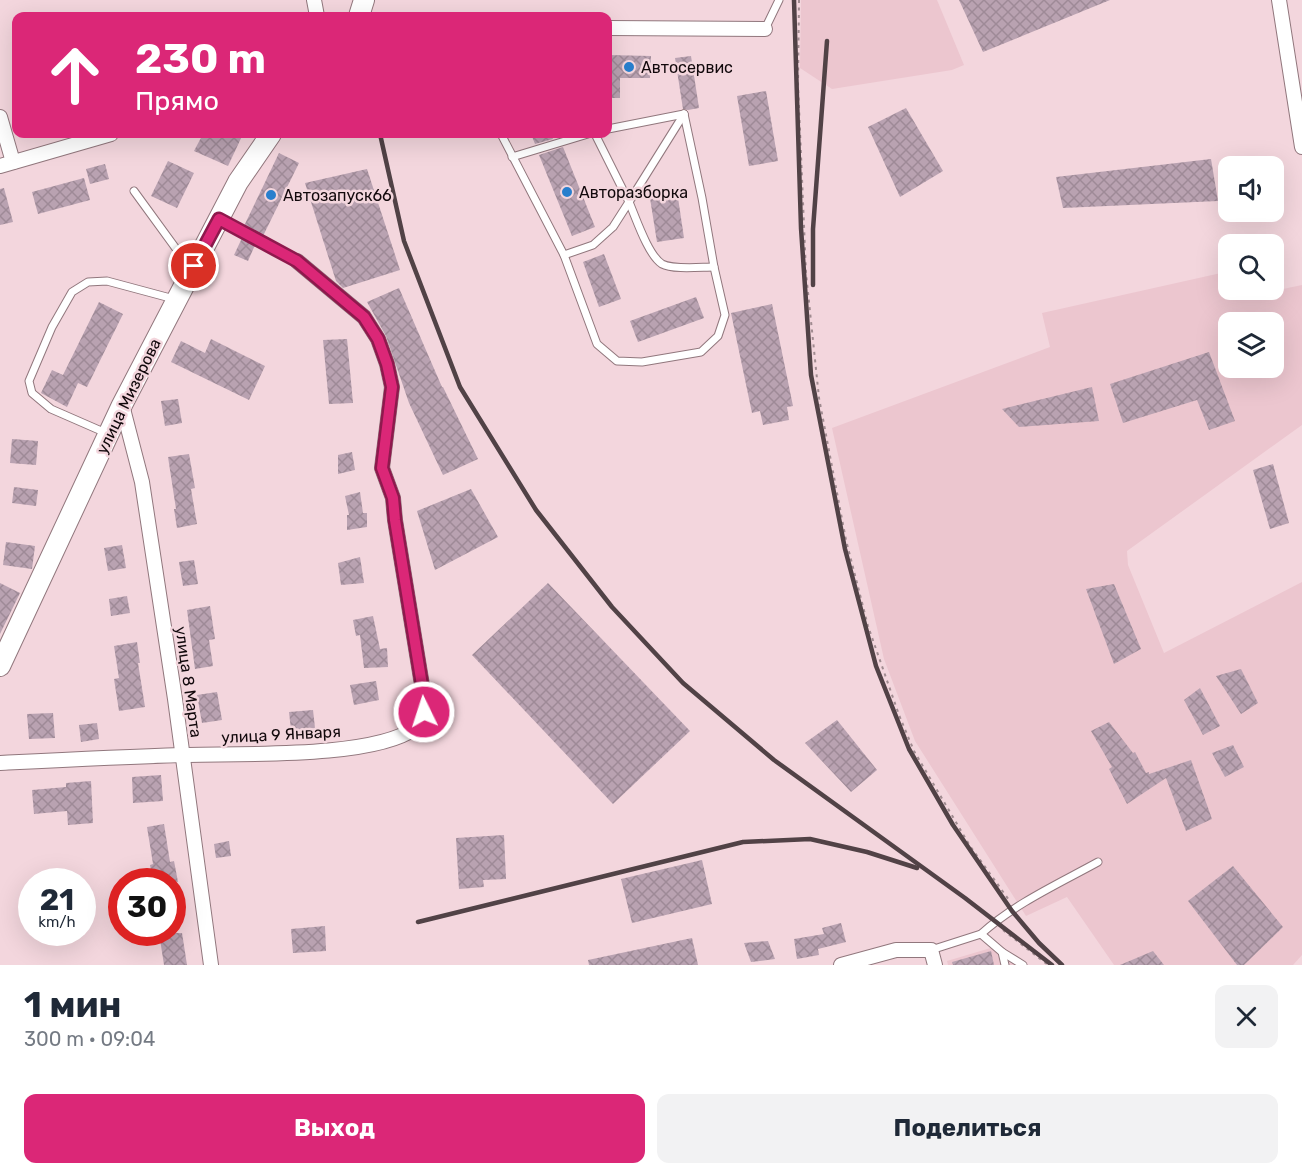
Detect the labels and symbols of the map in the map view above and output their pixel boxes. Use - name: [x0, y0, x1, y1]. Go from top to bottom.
- place label: Автосервис: [641, 58, 733, 77]
- marker: Автосервис: [622, 60, 636, 74]
- place label: Авторазборка: [579, 183, 688, 202]
- marker: Авторазборка: [560, 185, 574, 199]
- place label: Автозапуск66: [283, 186, 392, 205]
- marker: Автозапуск66: [264, 188, 278, 202]
- pin: [168, 240, 219, 291]
- street label: улица Мизерова: [92, 335, 165, 457]
- street label: улица 8 Марта: [171, 625, 206, 739]
- position arrow: [392, 680, 456, 744]
- street label: улица 9 Января: [221, 722, 341, 747]
- speed limit sign: 30: [108, 868, 186, 946]

